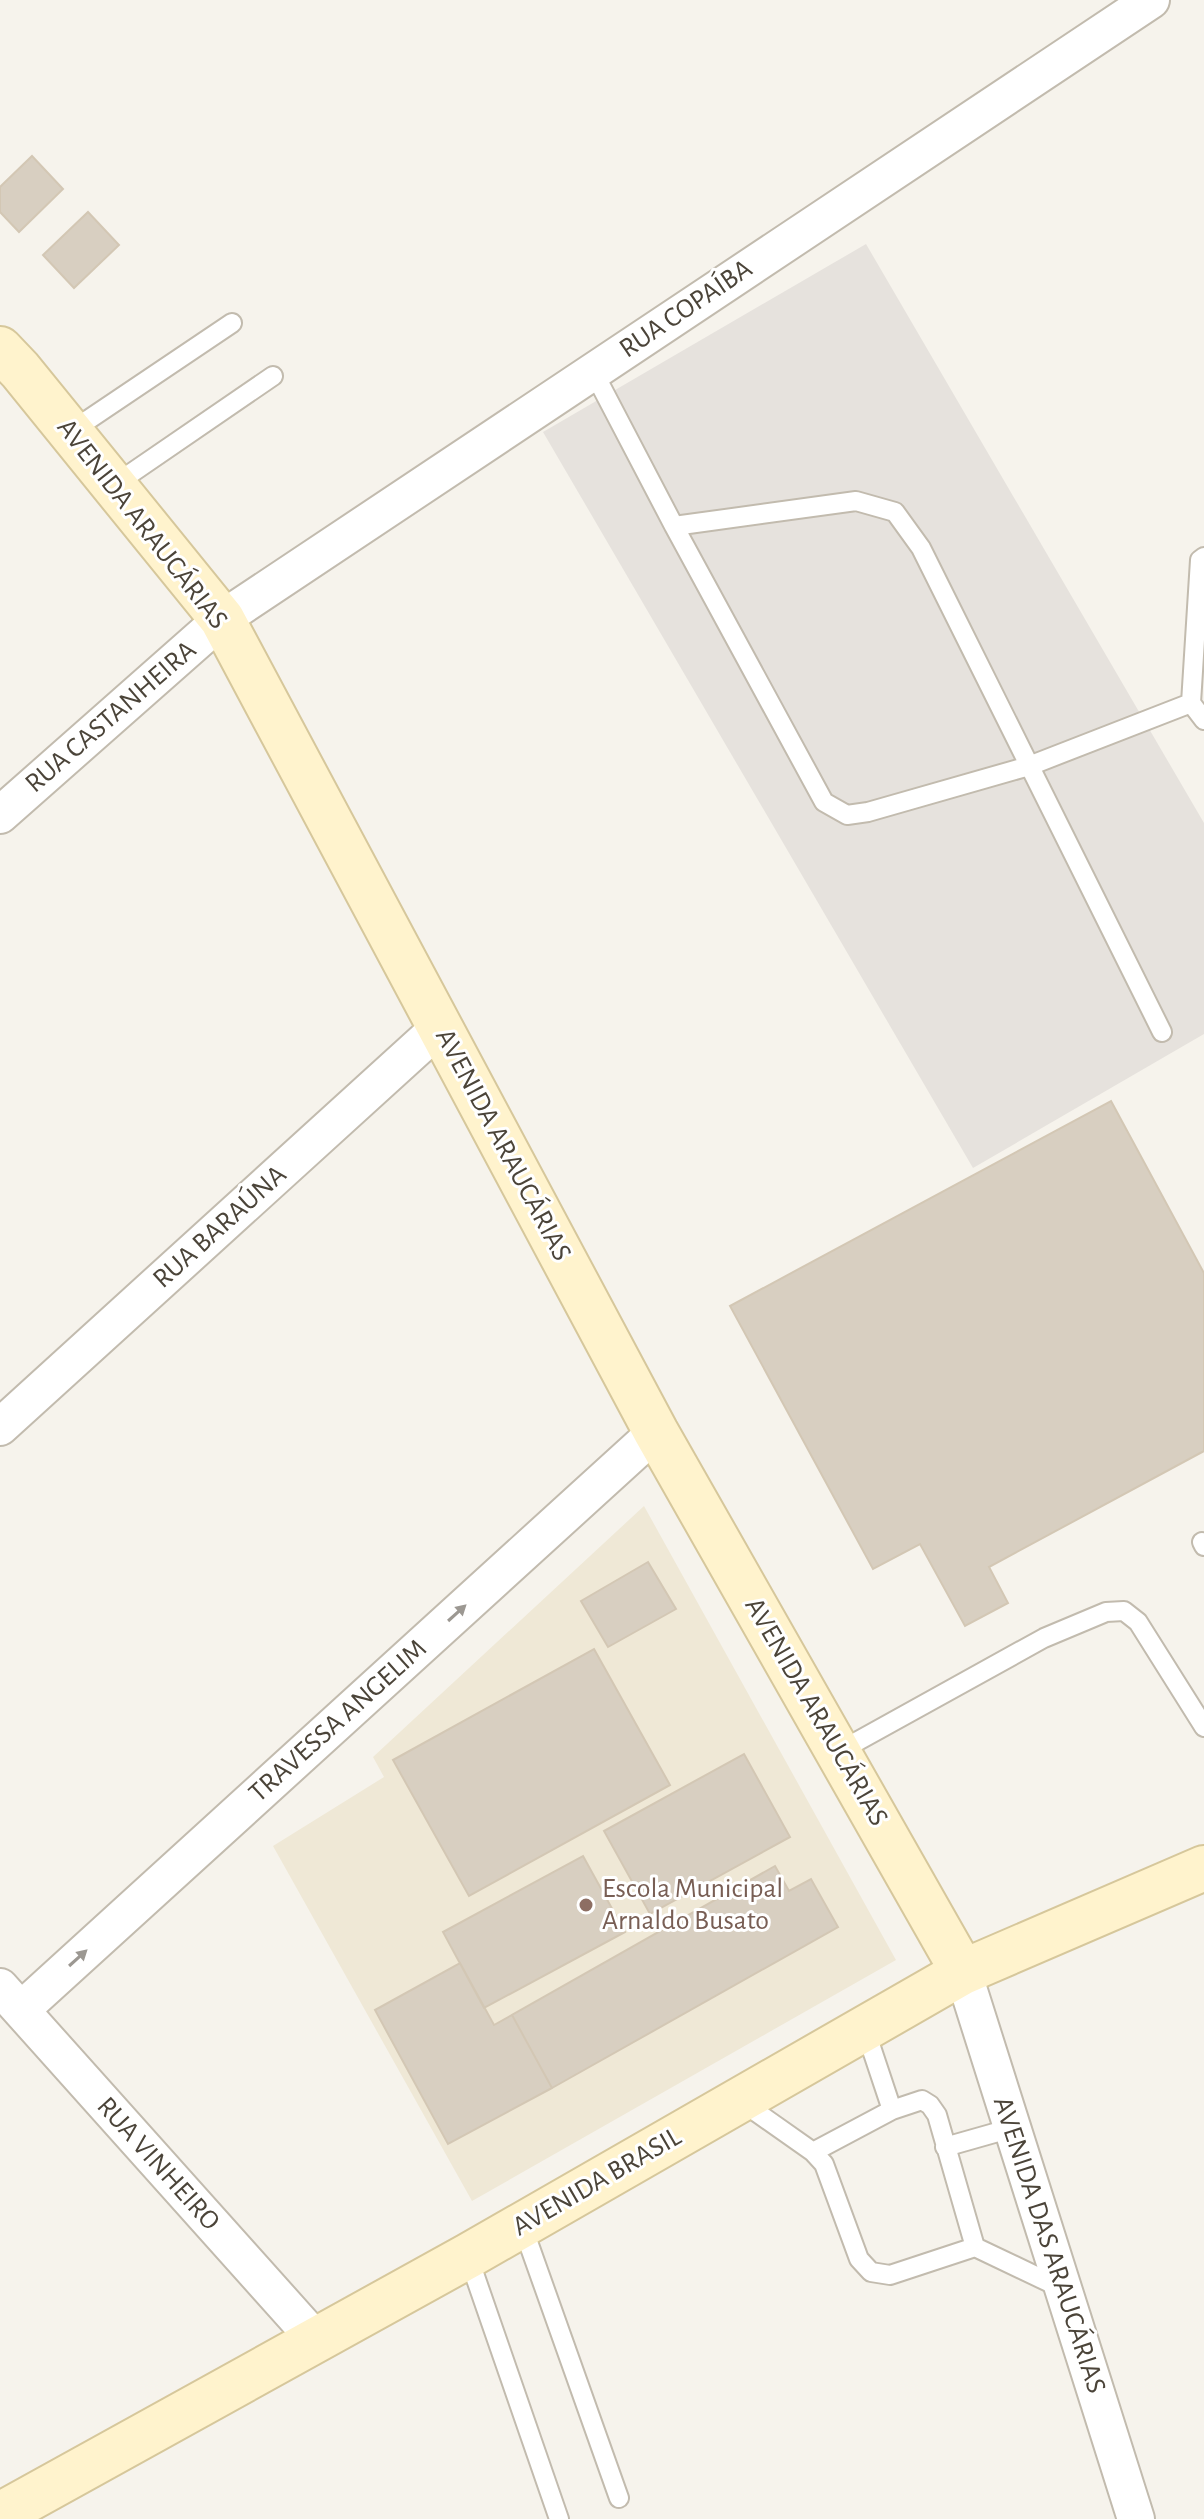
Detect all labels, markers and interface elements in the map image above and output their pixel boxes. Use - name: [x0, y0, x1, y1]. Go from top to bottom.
- street label: RUA COPAÍBA: [613, 252, 757, 363]
- street label: AVENIDA ARAUCÁRIAS: [52, 412, 235, 634]
- street label: RUA CASTANHEIRA: [20, 636, 202, 798]
- street label: AVENIDA ARAUCÁRIAS: [430, 1023, 579, 1266]
- street label: RUA BARAÚNA: [146, 1158, 292, 1294]
- street label: AVENIDA ARAUCÁRIAS: [739, 1592, 895, 1831]
- one-way arrow: [446, 1605, 466, 1622]
- street label: TRAVESSA ANGELIM: [244, 1634, 432, 1808]
- place label: Escola Municipal Arnaldo Busato: [602, 1875, 783, 1935]
- marker: Escola Municipal Arnaldo Busato: [577, 1896, 595, 1914]
- one-way arrow: [69, 1949, 88, 1967]
- street label: RUA VINHEIRO: [91, 2092, 225, 2236]
- street label: AVENIDA DAS ARAUCÁRIAS: [988, 2092, 1113, 2397]
- street label: AVENIDA BRASIL: [508, 2122, 686, 2241]

